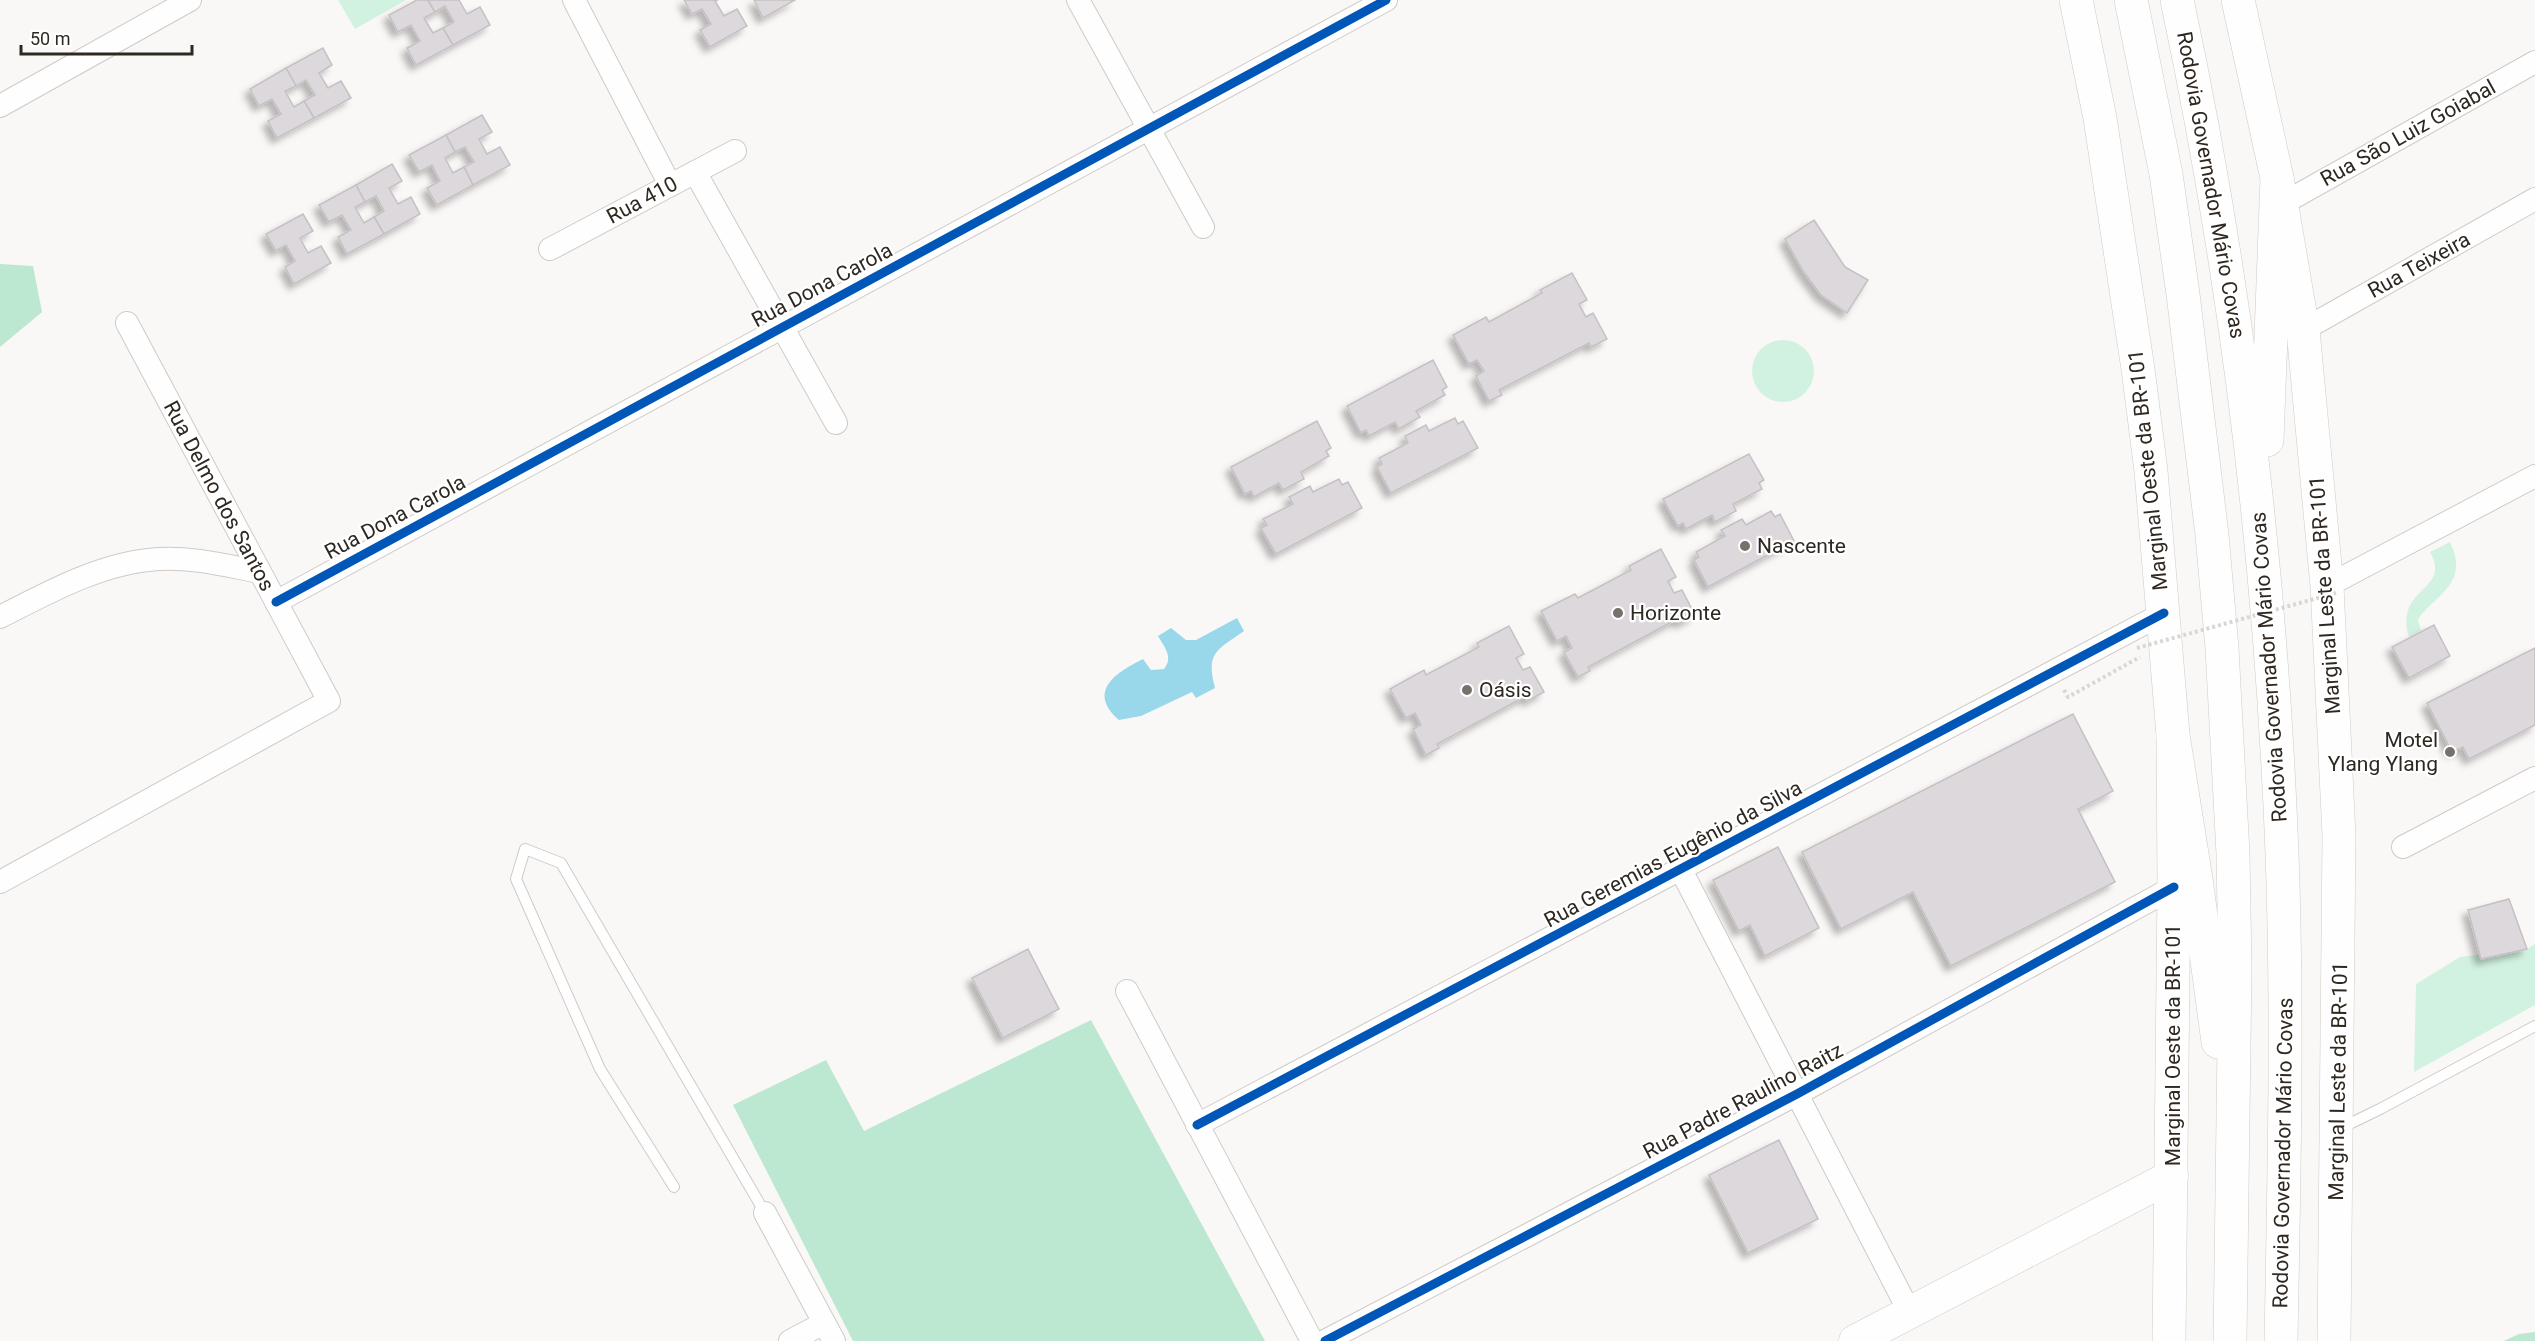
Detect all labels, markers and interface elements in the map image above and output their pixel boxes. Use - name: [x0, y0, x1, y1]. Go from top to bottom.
- scale bar: [21, 18, 192, 56]
- text: 50 m: [30, 28, 70, 49]
- street label: Rodovia Governador Mário Covas: [2172, 30, 2250, 340]
- street label: Rua São Luiz Goiabal: [2316, 75, 2500, 191]
- street label: Rua 410: [603, 171, 681, 229]
- street label: Rua Teixeira: [2364, 227, 2474, 303]
- street label: Rua Dona Carola: [748, 238, 896, 332]
- street label: Marginal Oeste da BR-101: [2123, 348, 2173, 592]
- street label: Rua Delmo dos Santos: [159, 397, 279, 595]
- street label: Rua Dona Carola: [321, 470, 469, 564]
- street label: Marginal Leste da BR-101: [2305, 475, 2345, 715]
- street label: Rodovia Governador Mário Covas: [2246, 511, 2292, 823]
- place label: Nascente: [1757, 534, 1846, 558]
- marker: Nascente: [1738, 539, 1752, 553]
- place label: Horizonte: [1630, 601, 1721, 625]
- marker: Horizonte: [1611, 606, 1625, 620]
- place label: Oásis: [1479, 678, 1532, 702]
- marker: Oásis: [1460, 683, 1474, 697]
- place label: Motel Ylang Ylang: [2328, 728, 2438, 776]
- marker: Motel Ylang Ylang: [2443, 745, 2457, 759]
- street label: Rua Geremias Eugênio da Silva: [1540, 776, 1806, 932]
- street label: Marginal Oeste da BR-101: [2161, 924, 2185, 1166]
- street label: Marginal Leste da BR-101: [2324, 961, 2352, 1201]
- street label: Rodovia Governador Mário Covas: [2268, 997, 2298, 1309]
- street label: Rua Padre Raulino Raitz: [1639, 1038, 1847, 1164]

